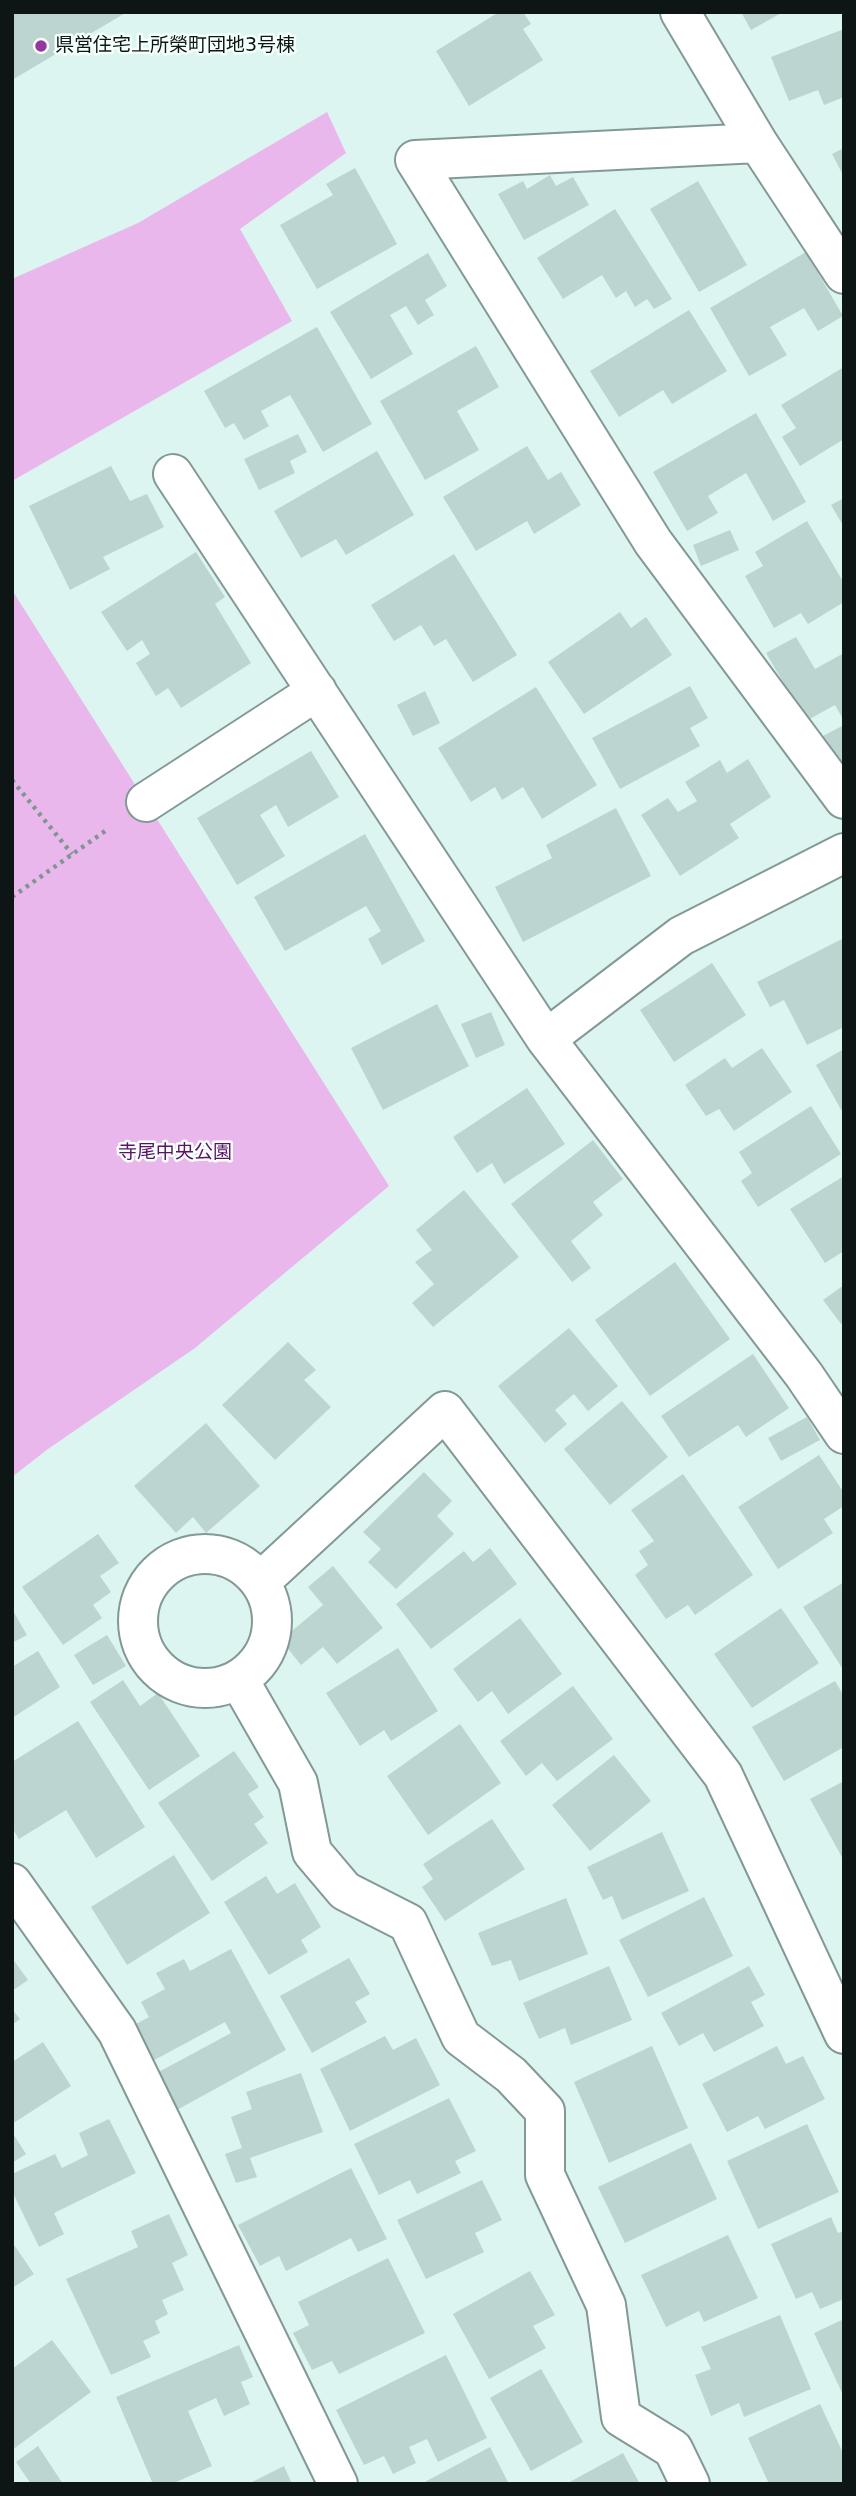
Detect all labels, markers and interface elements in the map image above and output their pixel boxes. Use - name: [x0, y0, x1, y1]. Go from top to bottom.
- place label: 県営住宅上所榮町団地3号棟: [55, 35, 295, 57]
- marker: 県営住宅上所榮町団地3号棟: [33, 38, 49, 54]
- park label: 寺尾中央公園: [118, 1142, 232, 1164]

